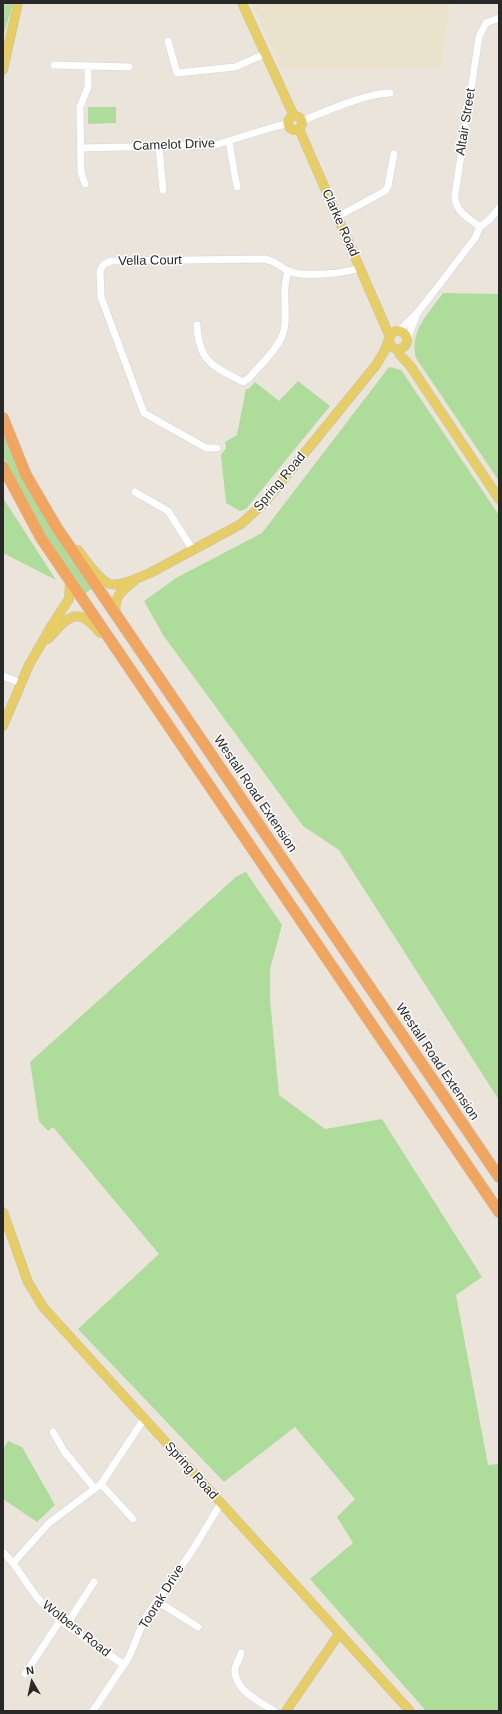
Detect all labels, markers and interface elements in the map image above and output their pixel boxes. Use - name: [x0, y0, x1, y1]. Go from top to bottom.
- street label: Altair Street: [453, 87, 479, 157]
- street label: Camelot Drive: [133, 136, 215, 154]
- street label: Clarke Road: [318, 187, 362, 259]
- street label: Vella Court: [118, 253, 182, 269]
- street label: Spring Road: [251, 449, 309, 515]
- street label: Westall Road Extension: [210, 733, 300, 855]
- street label: Westall Road Extension: [392, 1001, 482, 1123]
- street label: Spring Road: [161, 1439, 221, 1503]
- street label: Toorak Drive: [136, 1562, 188, 1632]
- street label: Wolbers Road: [39, 1598, 113, 1660]
- north arrow: [12, 1662, 52, 1702]
- text: N: [25, 1664, 35, 1677]

